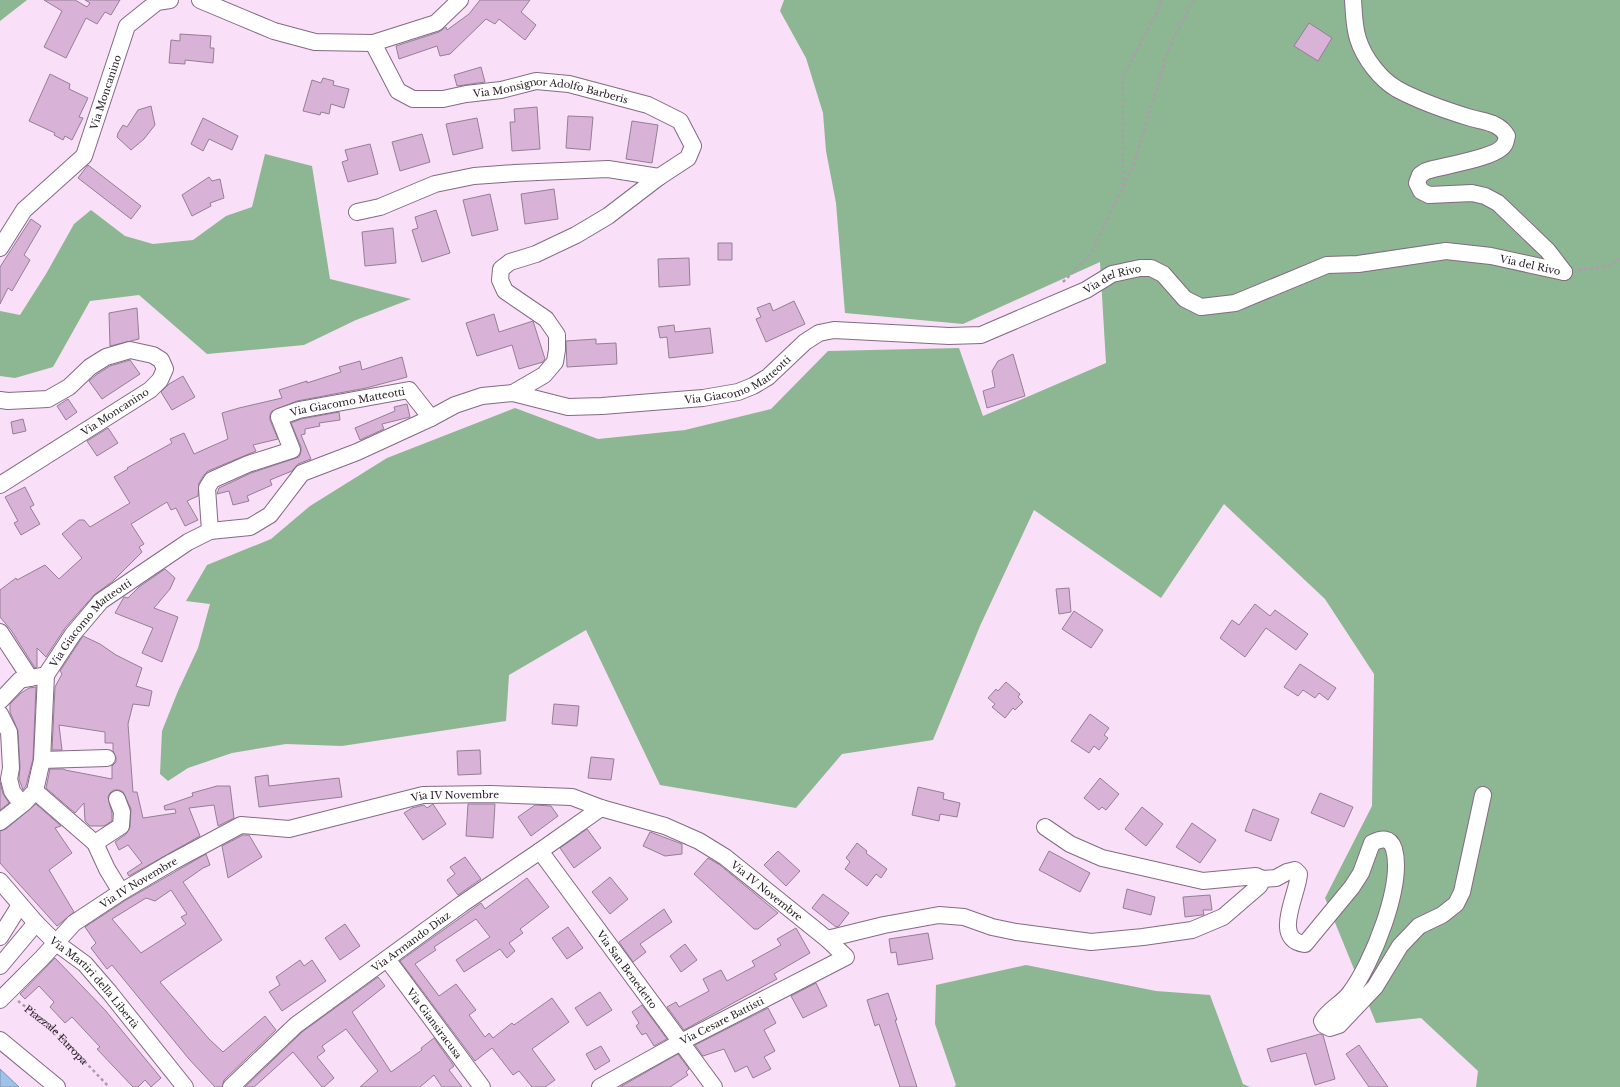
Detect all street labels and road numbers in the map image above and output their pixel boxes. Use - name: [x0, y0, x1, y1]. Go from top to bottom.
- street label: Via Moncanino: [86, 52, 124, 132]
- street label: Via Monsignor Adolfo Barberis: [471, 75, 630, 106]
- street label: Via del Rivo: [1498, 251, 1562, 278]
- street label: Via del Rivo: [1080, 261, 1143, 297]
- street label: Via Giacomo Matteotti: [683, 352, 794, 406]
- street label: Via Giacomo Matteotti: [287, 384, 406, 419]
- street label: Via Moncanino: [78, 385, 152, 439]
- street label: Via Giacomo Matteotti: [46, 576, 134, 670]
- street label: Via IV Novembre: [409, 787, 500, 805]
- street label: Via IV Novembre: [96, 854, 180, 911]
- street label: Via IV Novembre: [728, 857, 806, 924]
- street label: Via Armando Diaz: [368, 908, 453, 975]
- street label: Via San Benedetto: [594, 927, 661, 1011]
- street label: Via Martiri della Libertà: [46, 933, 142, 1031]
- street label: Via Giansiracusa: [404, 985, 465, 1061]
- street label: Via Cesare Battisti: [677, 994, 767, 1048]
- street label: Piazzale Europa: [22, 1002, 91, 1067]

